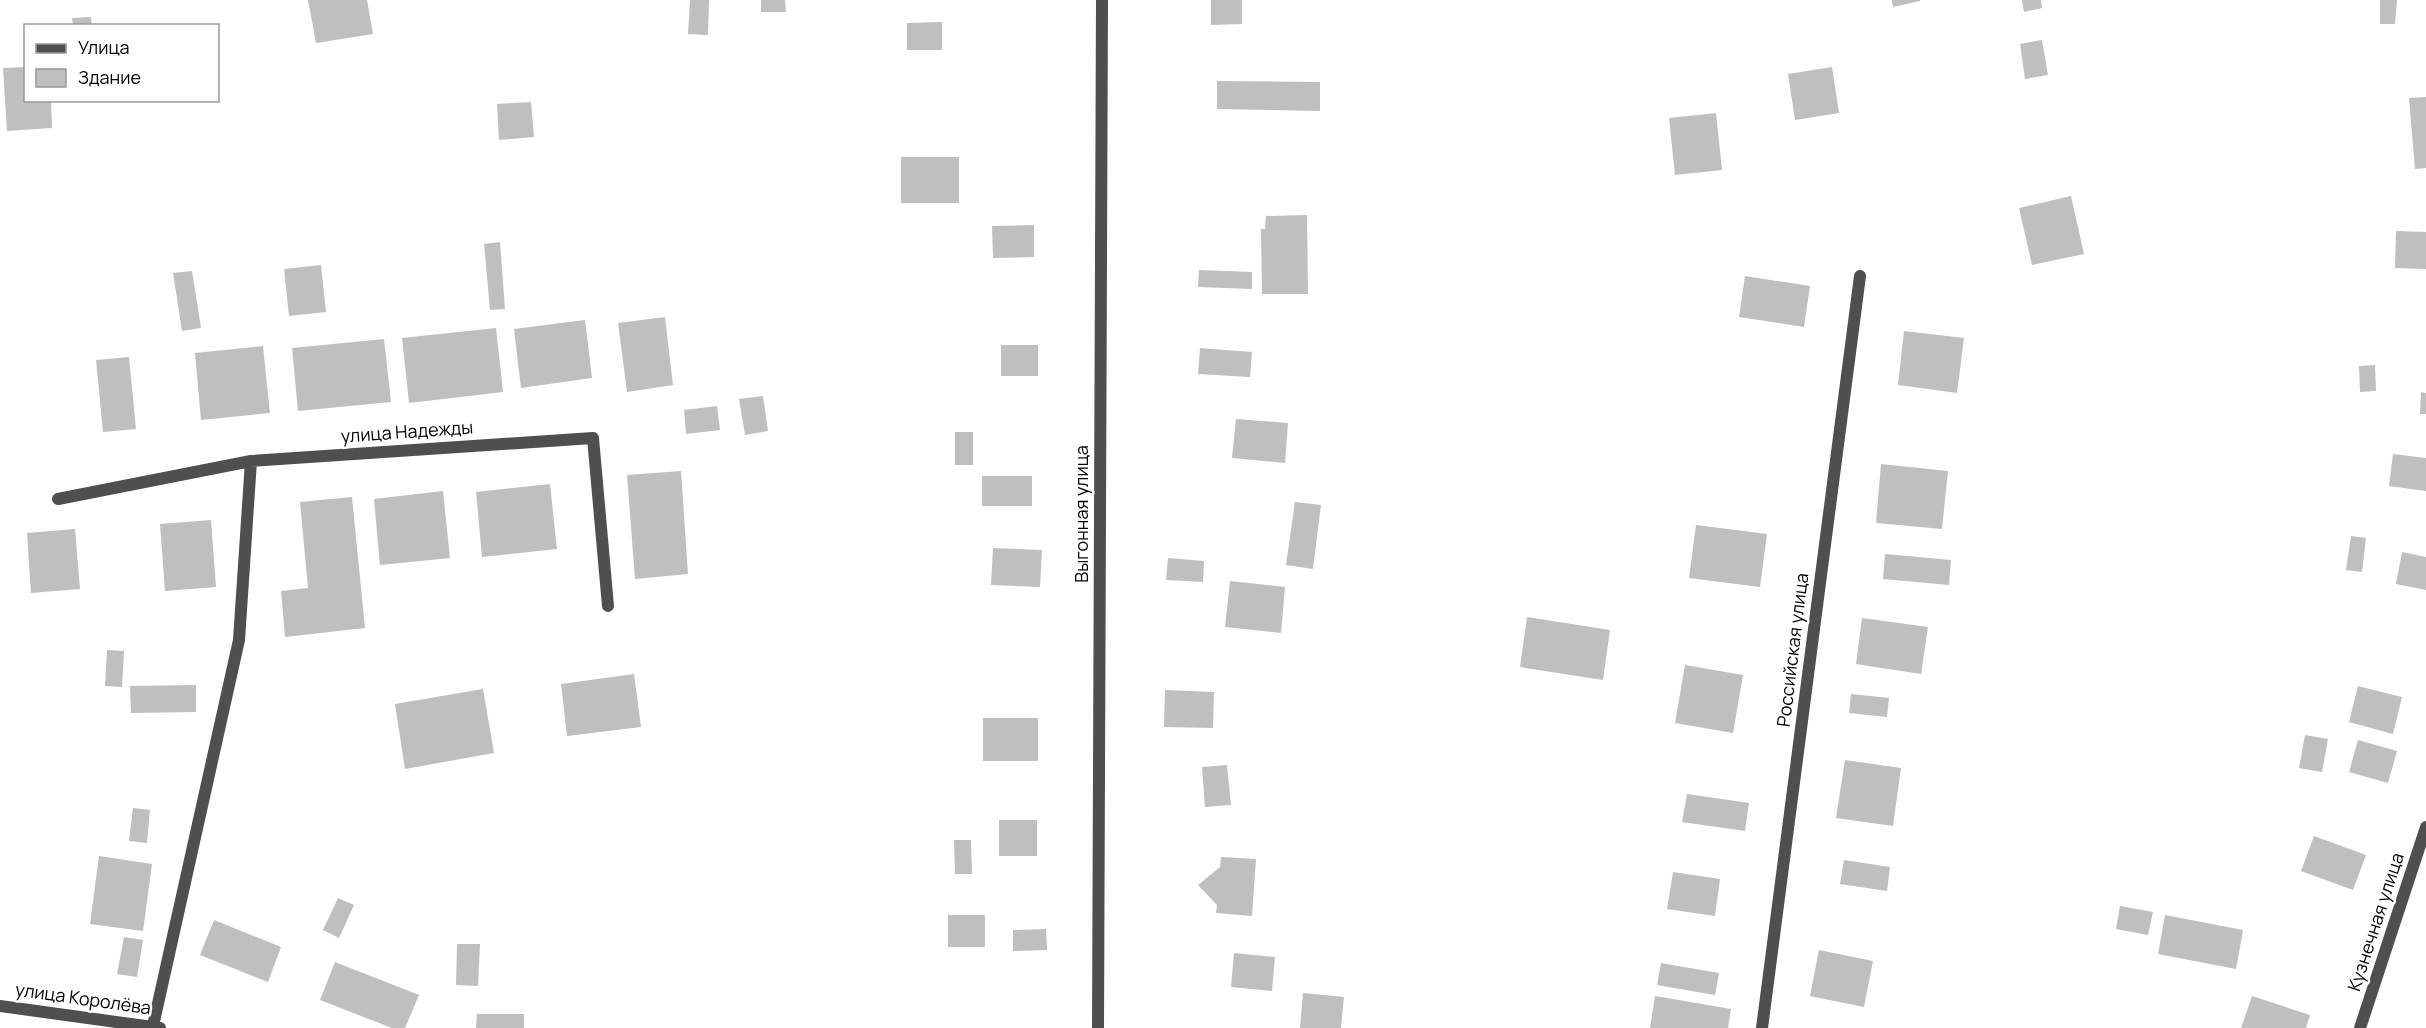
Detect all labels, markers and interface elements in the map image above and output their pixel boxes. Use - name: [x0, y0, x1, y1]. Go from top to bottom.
- legend: [24, 24, 219, 102]
- text: Улица: [78, 35, 130, 59]
- text: Здание: [78, 65, 141, 89]
- street label: улица Надежды: [340, 414, 474, 448]
- street label: Выгонная улица: [1069, 445, 1093, 583]
- street label: Российская улица: [1771, 572, 1813, 728]
- street label: Кузнечная улица: [2341, 849, 2409, 994]
- street label: улица Королёва: [14, 977, 153, 1019]

